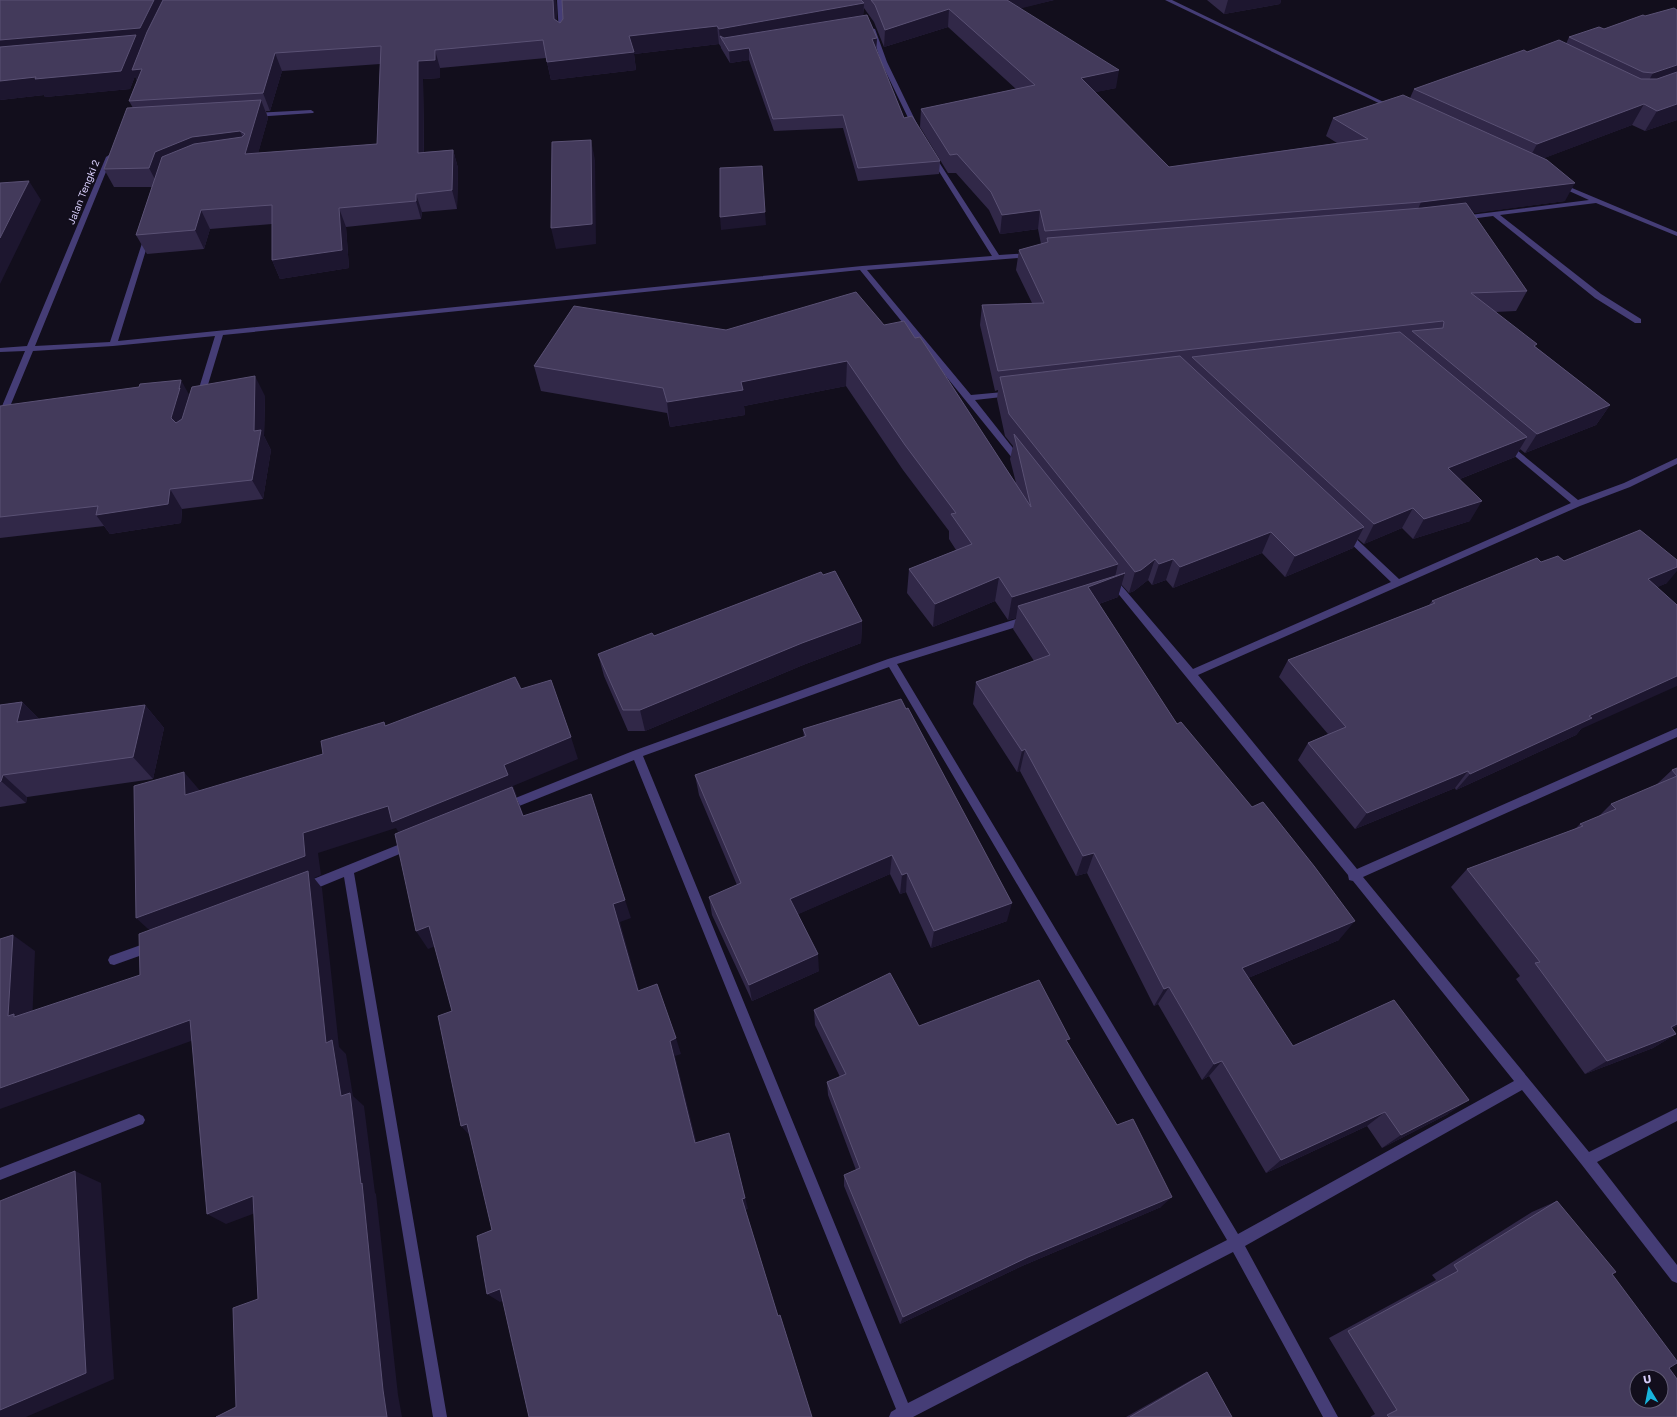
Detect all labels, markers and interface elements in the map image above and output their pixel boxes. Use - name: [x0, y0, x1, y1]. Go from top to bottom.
- street label: Jalan Tengki 2: [65, 158, 102, 226]
- north arrow: [1629, 1369, 1669, 1409]
- text: U: [1642, 1372, 1652, 1386]

